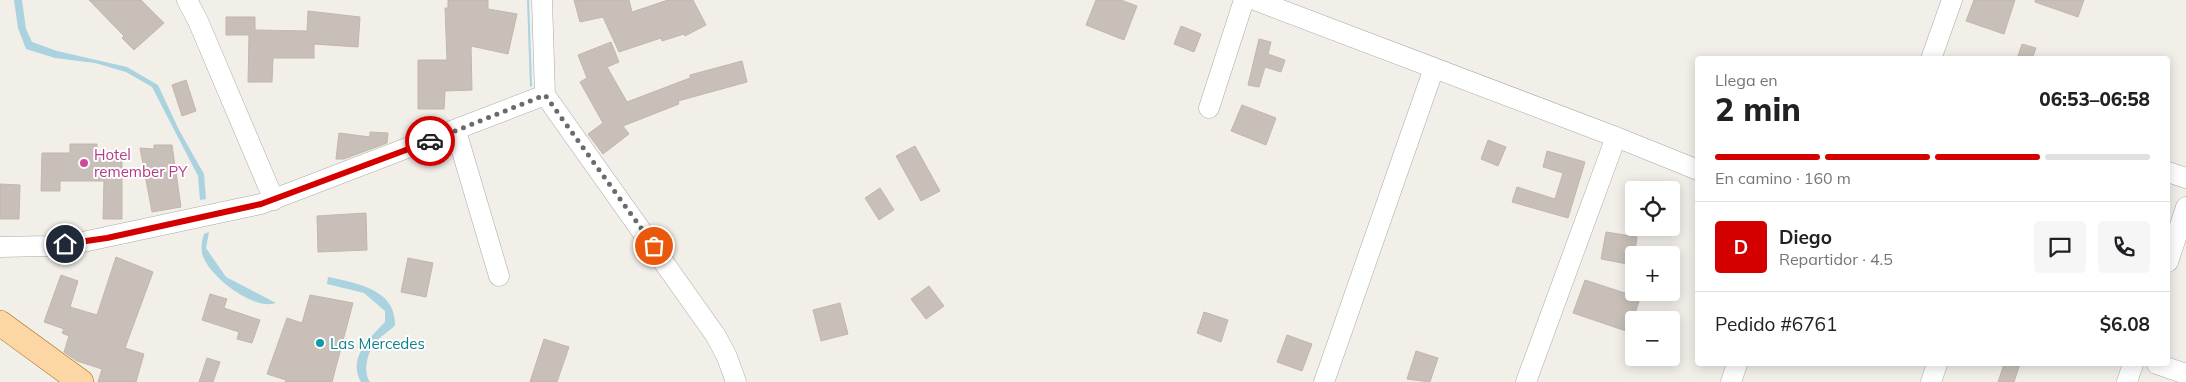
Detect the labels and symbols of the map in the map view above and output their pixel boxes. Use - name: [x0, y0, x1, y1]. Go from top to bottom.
- courier: [405, 116, 455, 166]
- place label: Hotel remember PY: [94, 145, 188, 181]
- marker: Hotel remember PY: [78, 157, 90, 169]
- pin: [44, 223, 86, 265]
- pin: [633, 225, 675, 267]
- place label: Las Mercedes: [330, 334, 425, 353]
- marker: Las Mercedes: [314, 337, 326, 349]

